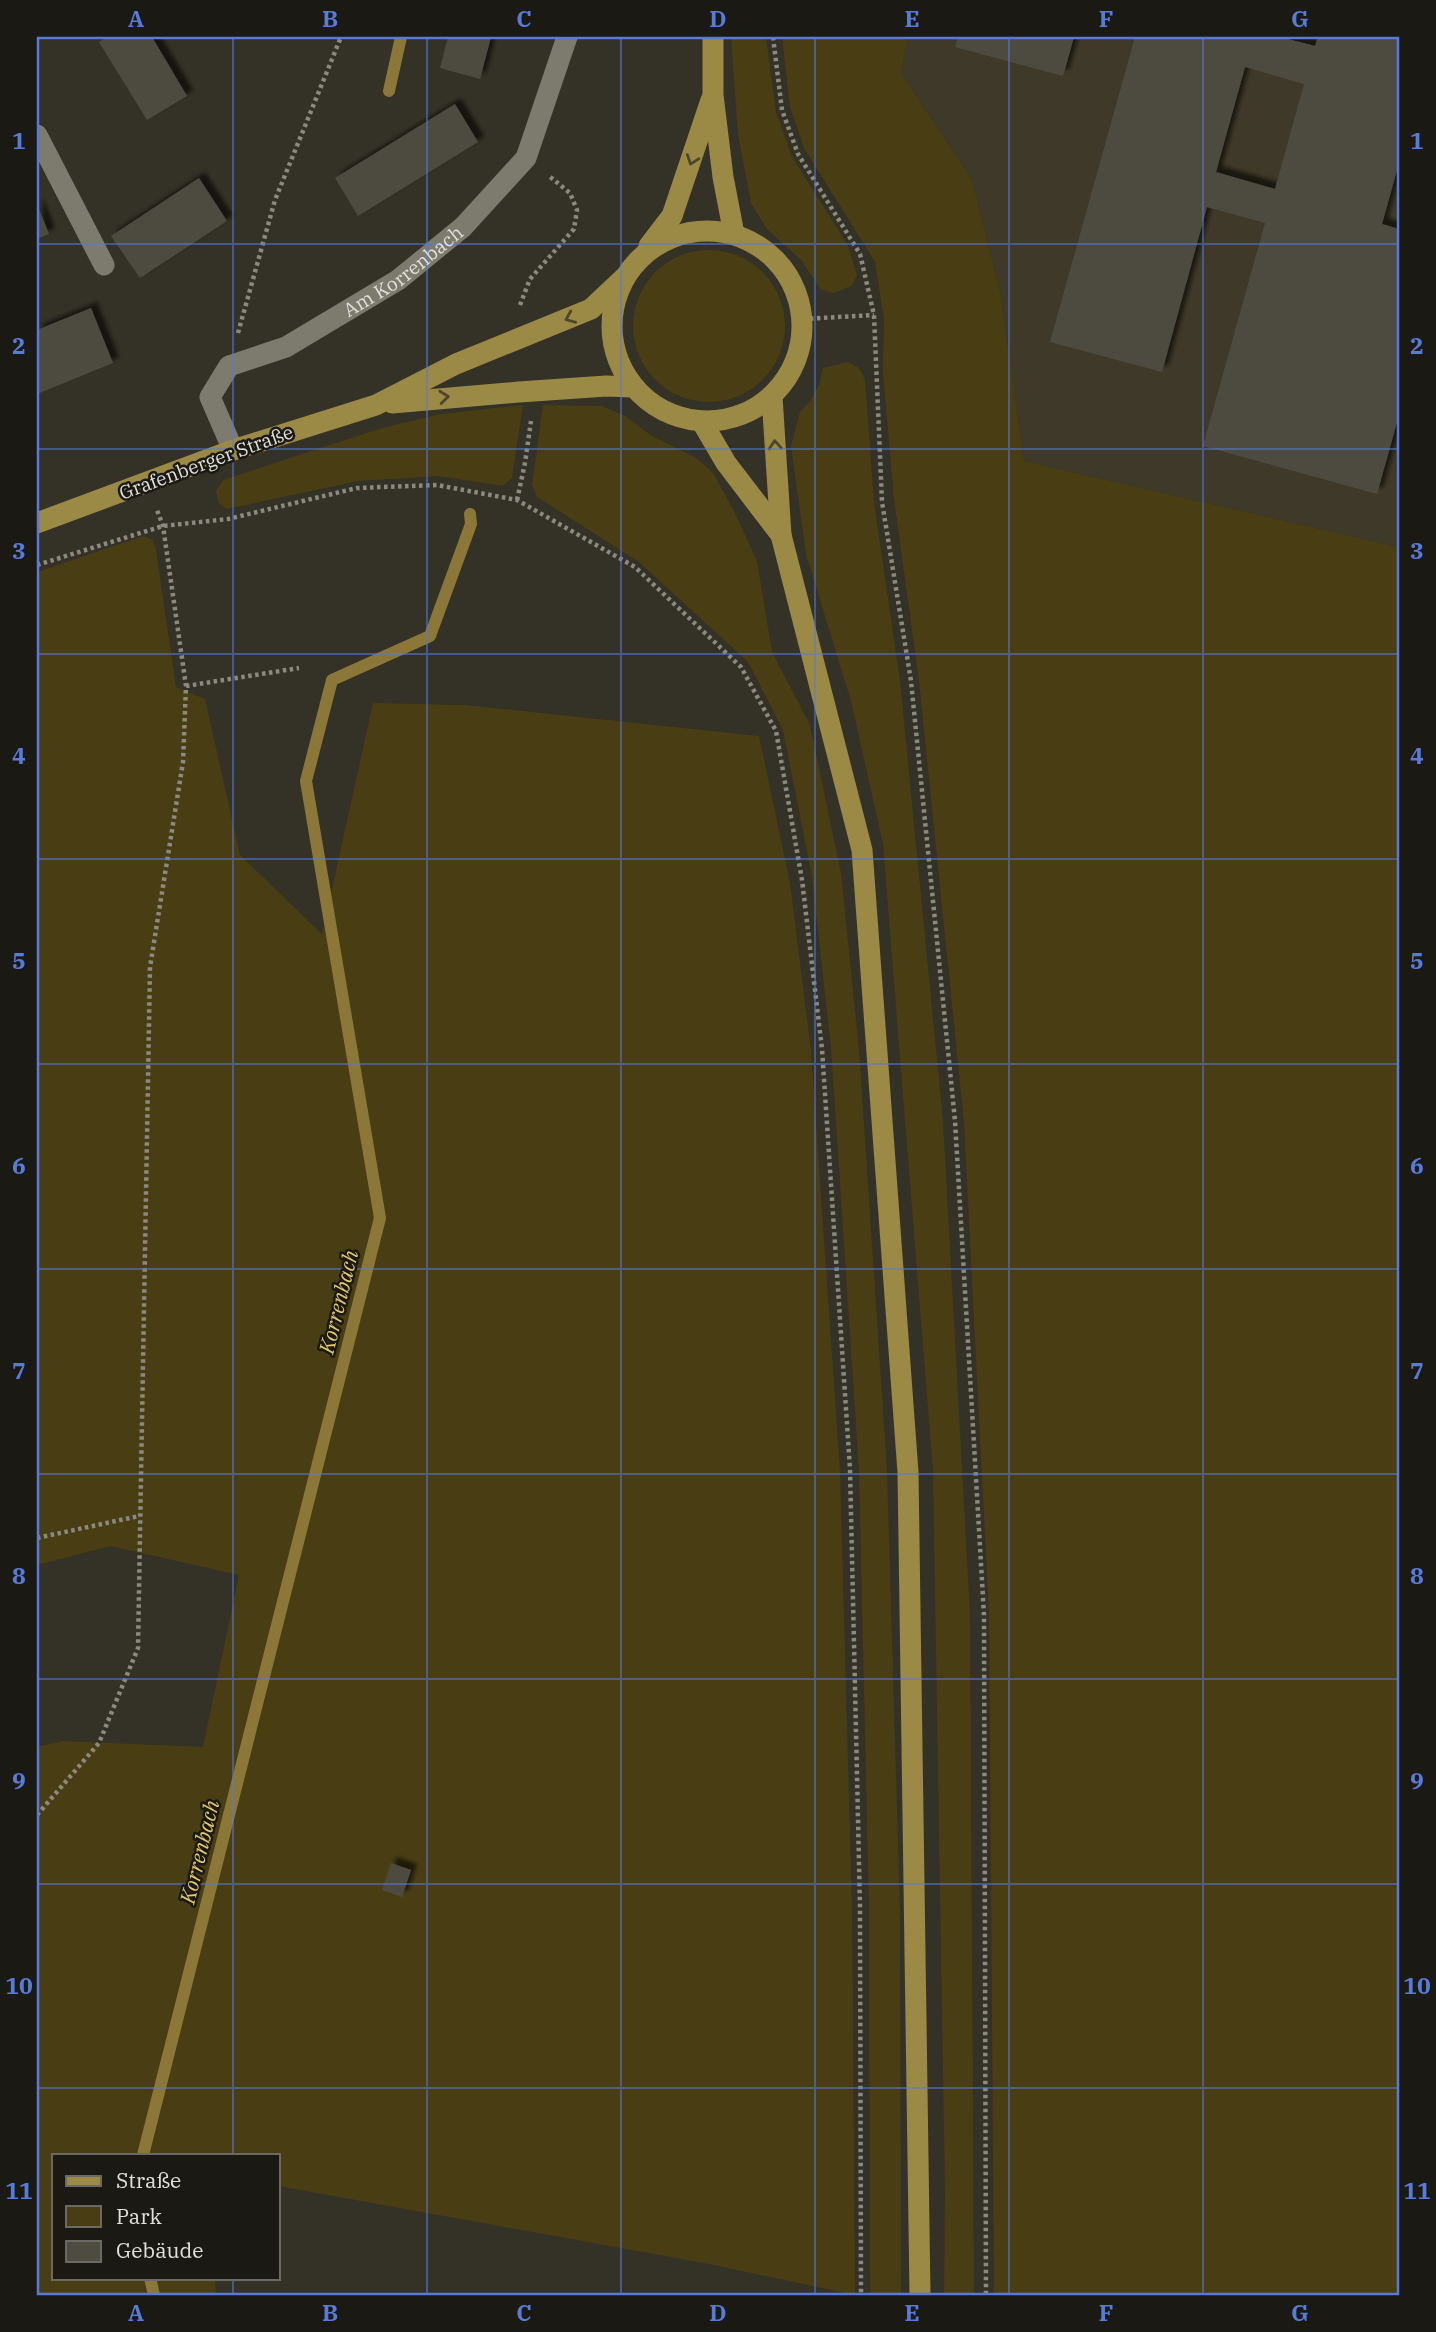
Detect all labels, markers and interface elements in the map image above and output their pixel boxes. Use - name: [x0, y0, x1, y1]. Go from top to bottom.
- text: A: [128, 3, 144, 33]
- text: B: [322, 3, 338, 33]
- text: C: [516, 3, 532, 33]
- text: D: [709, 3, 727, 33]
- text: E: [904, 3, 920, 33]
- text: F: [1099, 3, 1113, 33]
- text: G: [1291, 3, 1309, 33]
- text: 1: [12, 125, 26, 155]
- text: 1: [1410, 125, 1424, 155]
- one-way arrow: [686, 153, 700, 165]
- street label: Am Korrenbach: [339, 220, 468, 322]
- one-way arrow: [564, 310, 577, 324]
- text: 2: [12, 330, 26, 360]
- text: 2: [1410, 330, 1424, 360]
- one-way arrow: [438, 390, 449, 405]
- street label: Grafenberger Straße: [116, 419, 296, 505]
- one-way arrow: [768, 439, 783, 450]
- text: 3: [12, 535, 26, 565]
- text: 3: [1410, 535, 1424, 565]
- text: 4: [12, 740, 26, 770]
- text: 4: [1410, 740, 1424, 770]
- text: 5: [12, 945, 26, 975]
- text: 5: [1410, 945, 1424, 975]
- text: 6: [12, 1150, 26, 1180]
- text: 6: [1410, 1150, 1424, 1180]
- water label: Korrenbach: [311, 1247, 365, 1357]
- text: 7: [12, 1355, 26, 1385]
- text: 7: [1410, 1355, 1424, 1385]
- text: 8: [12, 1560, 26, 1590]
- text: 8: [1410, 1560, 1424, 1590]
- text: 9: [12, 1765, 26, 1795]
- text: 9: [1410, 1765, 1424, 1795]
- water label: Korrenbach: [172, 1797, 226, 1907]
- text: 10: [5, 1970, 33, 2000]
- text: 10: [1403, 1970, 1431, 2000]
- legend: [52, 2154, 280, 2280]
- text: Straße: [116, 2166, 181, 2194]
- text: 11: [5, 2175, 33, 2205]
- text: 11: [1403, 2175, 1431, 2205]
- text: Park: [116, 2202, 163, 2230]
- text: Gebäude: [116, 2236, 204, 2264]
- text: A: [128, 2297, 144, 2327]
- text: B: [322, 2297, 338, 2327]
- text: C: [516, 2297, 532, 2327]
- text: D: [709, 2297, 727, 2327]
- text: E: [904, 2297, 920, 2327]
- text: F: [1099, 2297, 1113, 2327]
- text: G: [1291, 2297, 1309, 2327]

